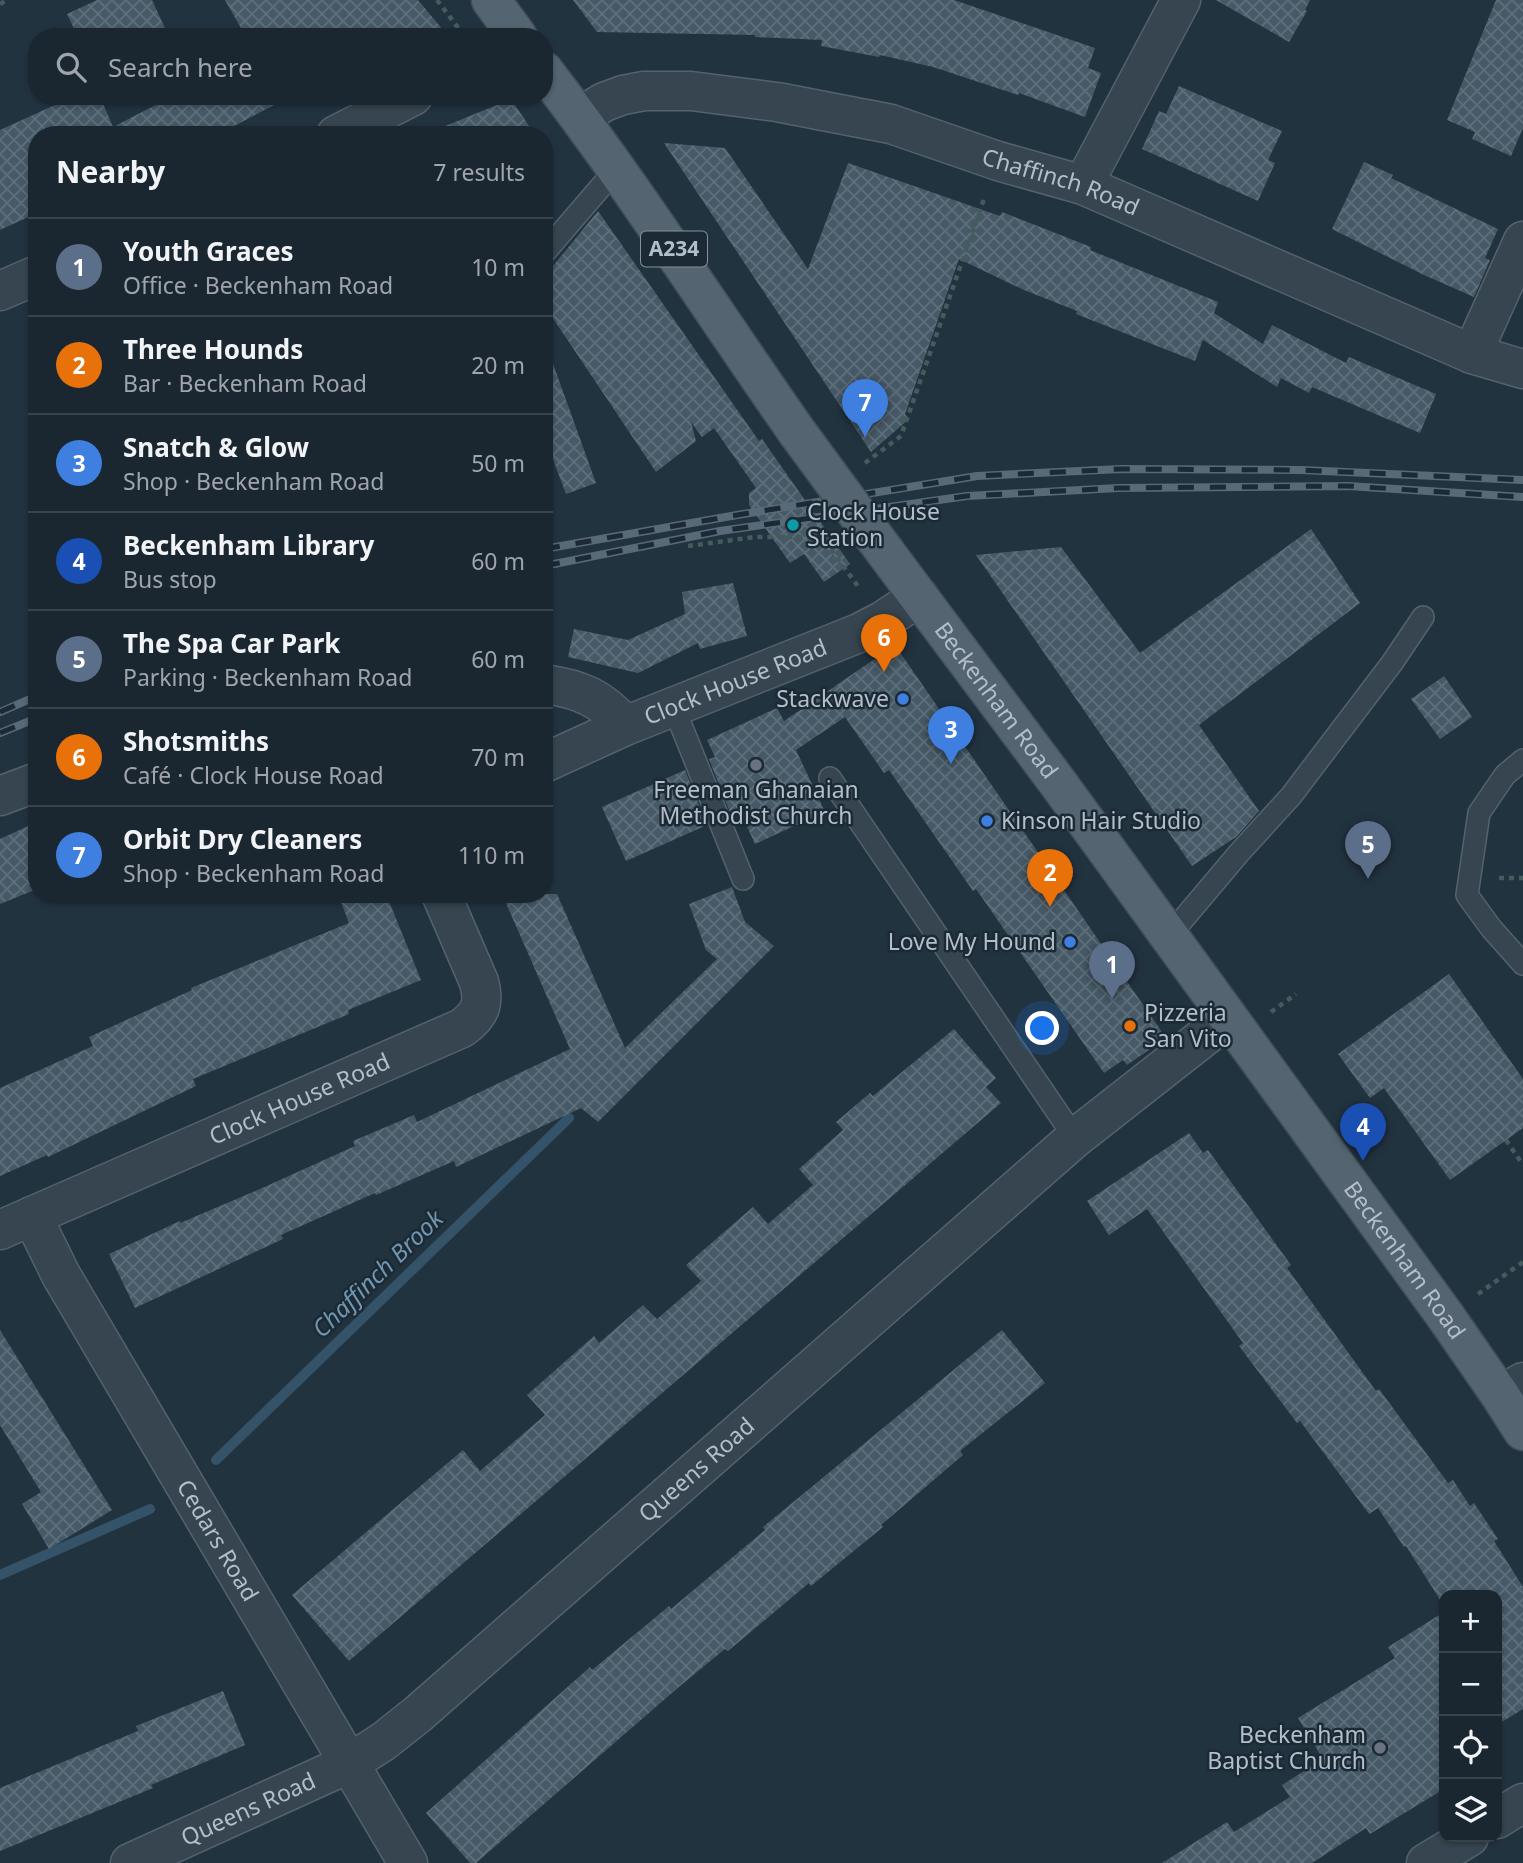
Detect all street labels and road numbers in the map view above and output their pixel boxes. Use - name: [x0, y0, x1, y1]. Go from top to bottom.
- street label: Chaffinch Road: [978, 140, 1145, 223]
- road number: A234: [641, 232, 707, 266]
- street label: Beckenham Road: [928, 615, 1066, 785]
- street label: Clock House Road: [639, 630, 831, 732]
- street label: Clock House Road: [204, 1045, 395, 1152]
- street label: Beckenham Road: [1337, 1174, 1474, 1345]
- street label: Queens Road: [631, 1409, 761, 1529]
- street label: Cedars Road: [170, 1473, 267, 1607]
- street label: Queens Road: [175, 1764, 320, 1853]

